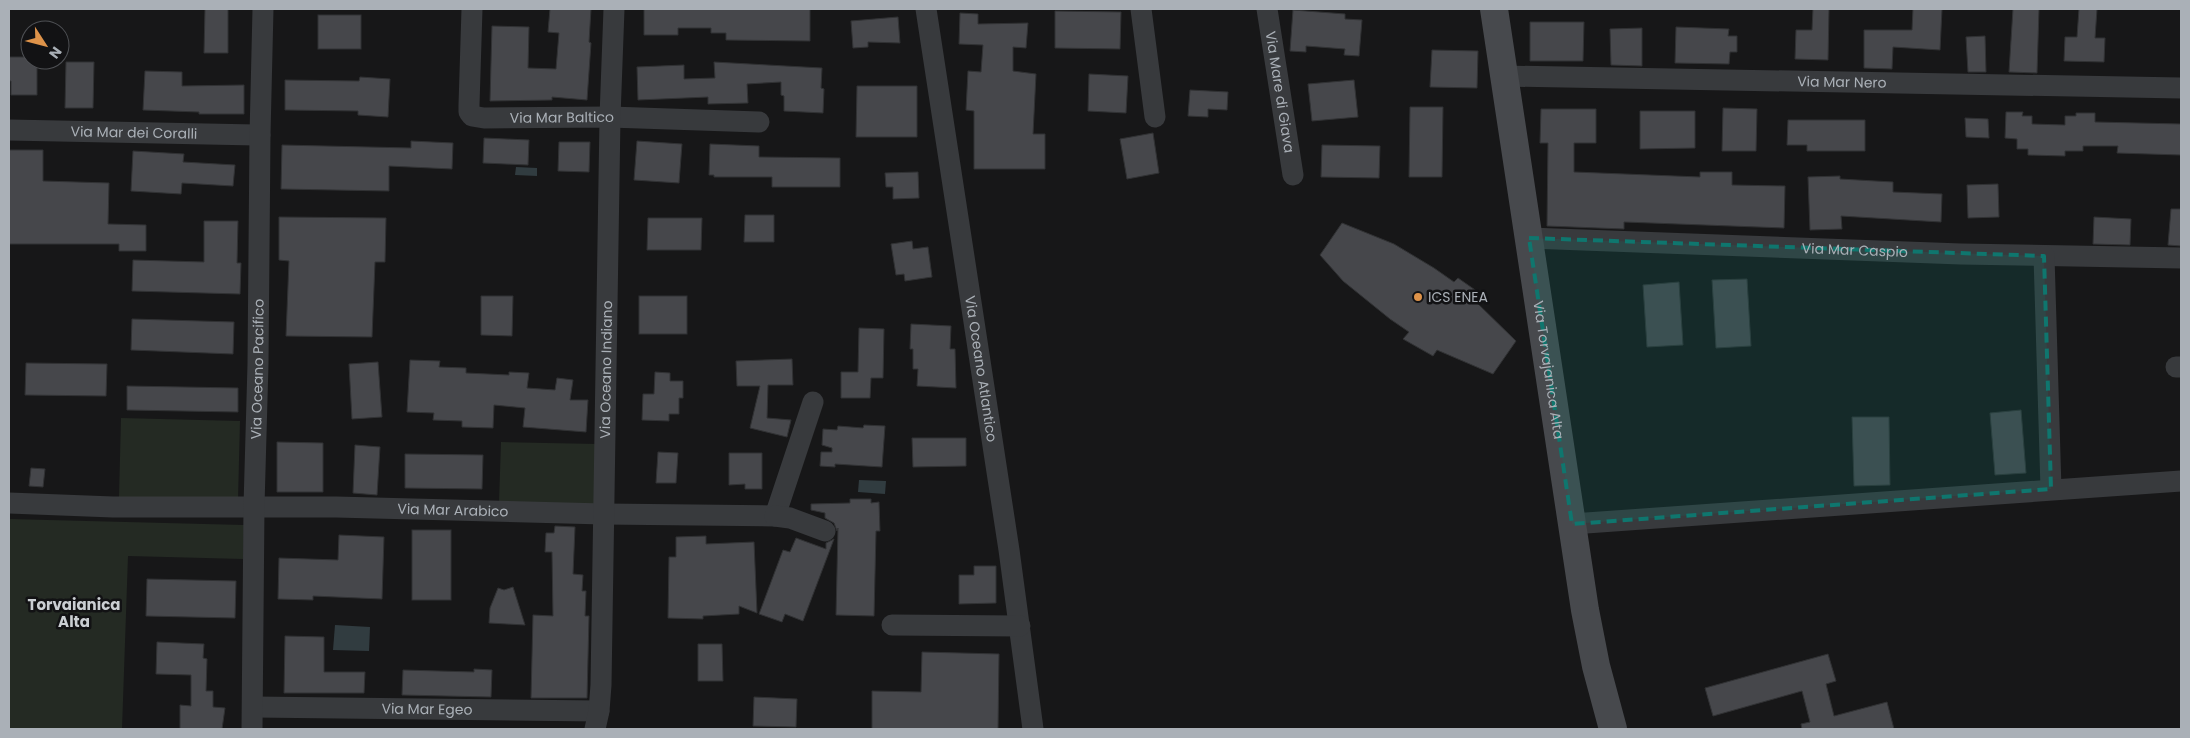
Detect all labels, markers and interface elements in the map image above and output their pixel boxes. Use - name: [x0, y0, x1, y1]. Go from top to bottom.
- north arrow: [20, 20, 70, 70]
- street label: Via Mare di Giava: [1261, 30, 1299, 154]
- text: N: [44, 43, 67, 63]
- street label: Via Mar Nero: [1797, 71, 1887, 93]
- street label: Via Mar Baltico: [510, 107, 614, 128]
- street label: Via Mar dei Coralli: [70, 121, 198, 144]
- street label: Via Mar Caspio: [1801, 238, 1908, 262]
- place label: ICS ENEA: [1428, 287, 1488, 307]
- marker: ICS ENEA: [1412, 291, 1424, 303]
- street label: Via Oceano Atlantico: [960, 294, 1002, 443]
- street label: Via Oceano Pacifico: [246, 299, 269, 440]
- street label: Via Torvajanica Alta: [1528, 299, 1569, 441]
- street label: Via Oceano Indiano: [595, 300, 617, 439]
- street label: Via Mar Arabico: [397, 499, 509, 522]
- district label: Torvaianica Alta: [28, 594, 120, 632]
- street label: Via Mar Egeo: [381, 698, 473, 720]

